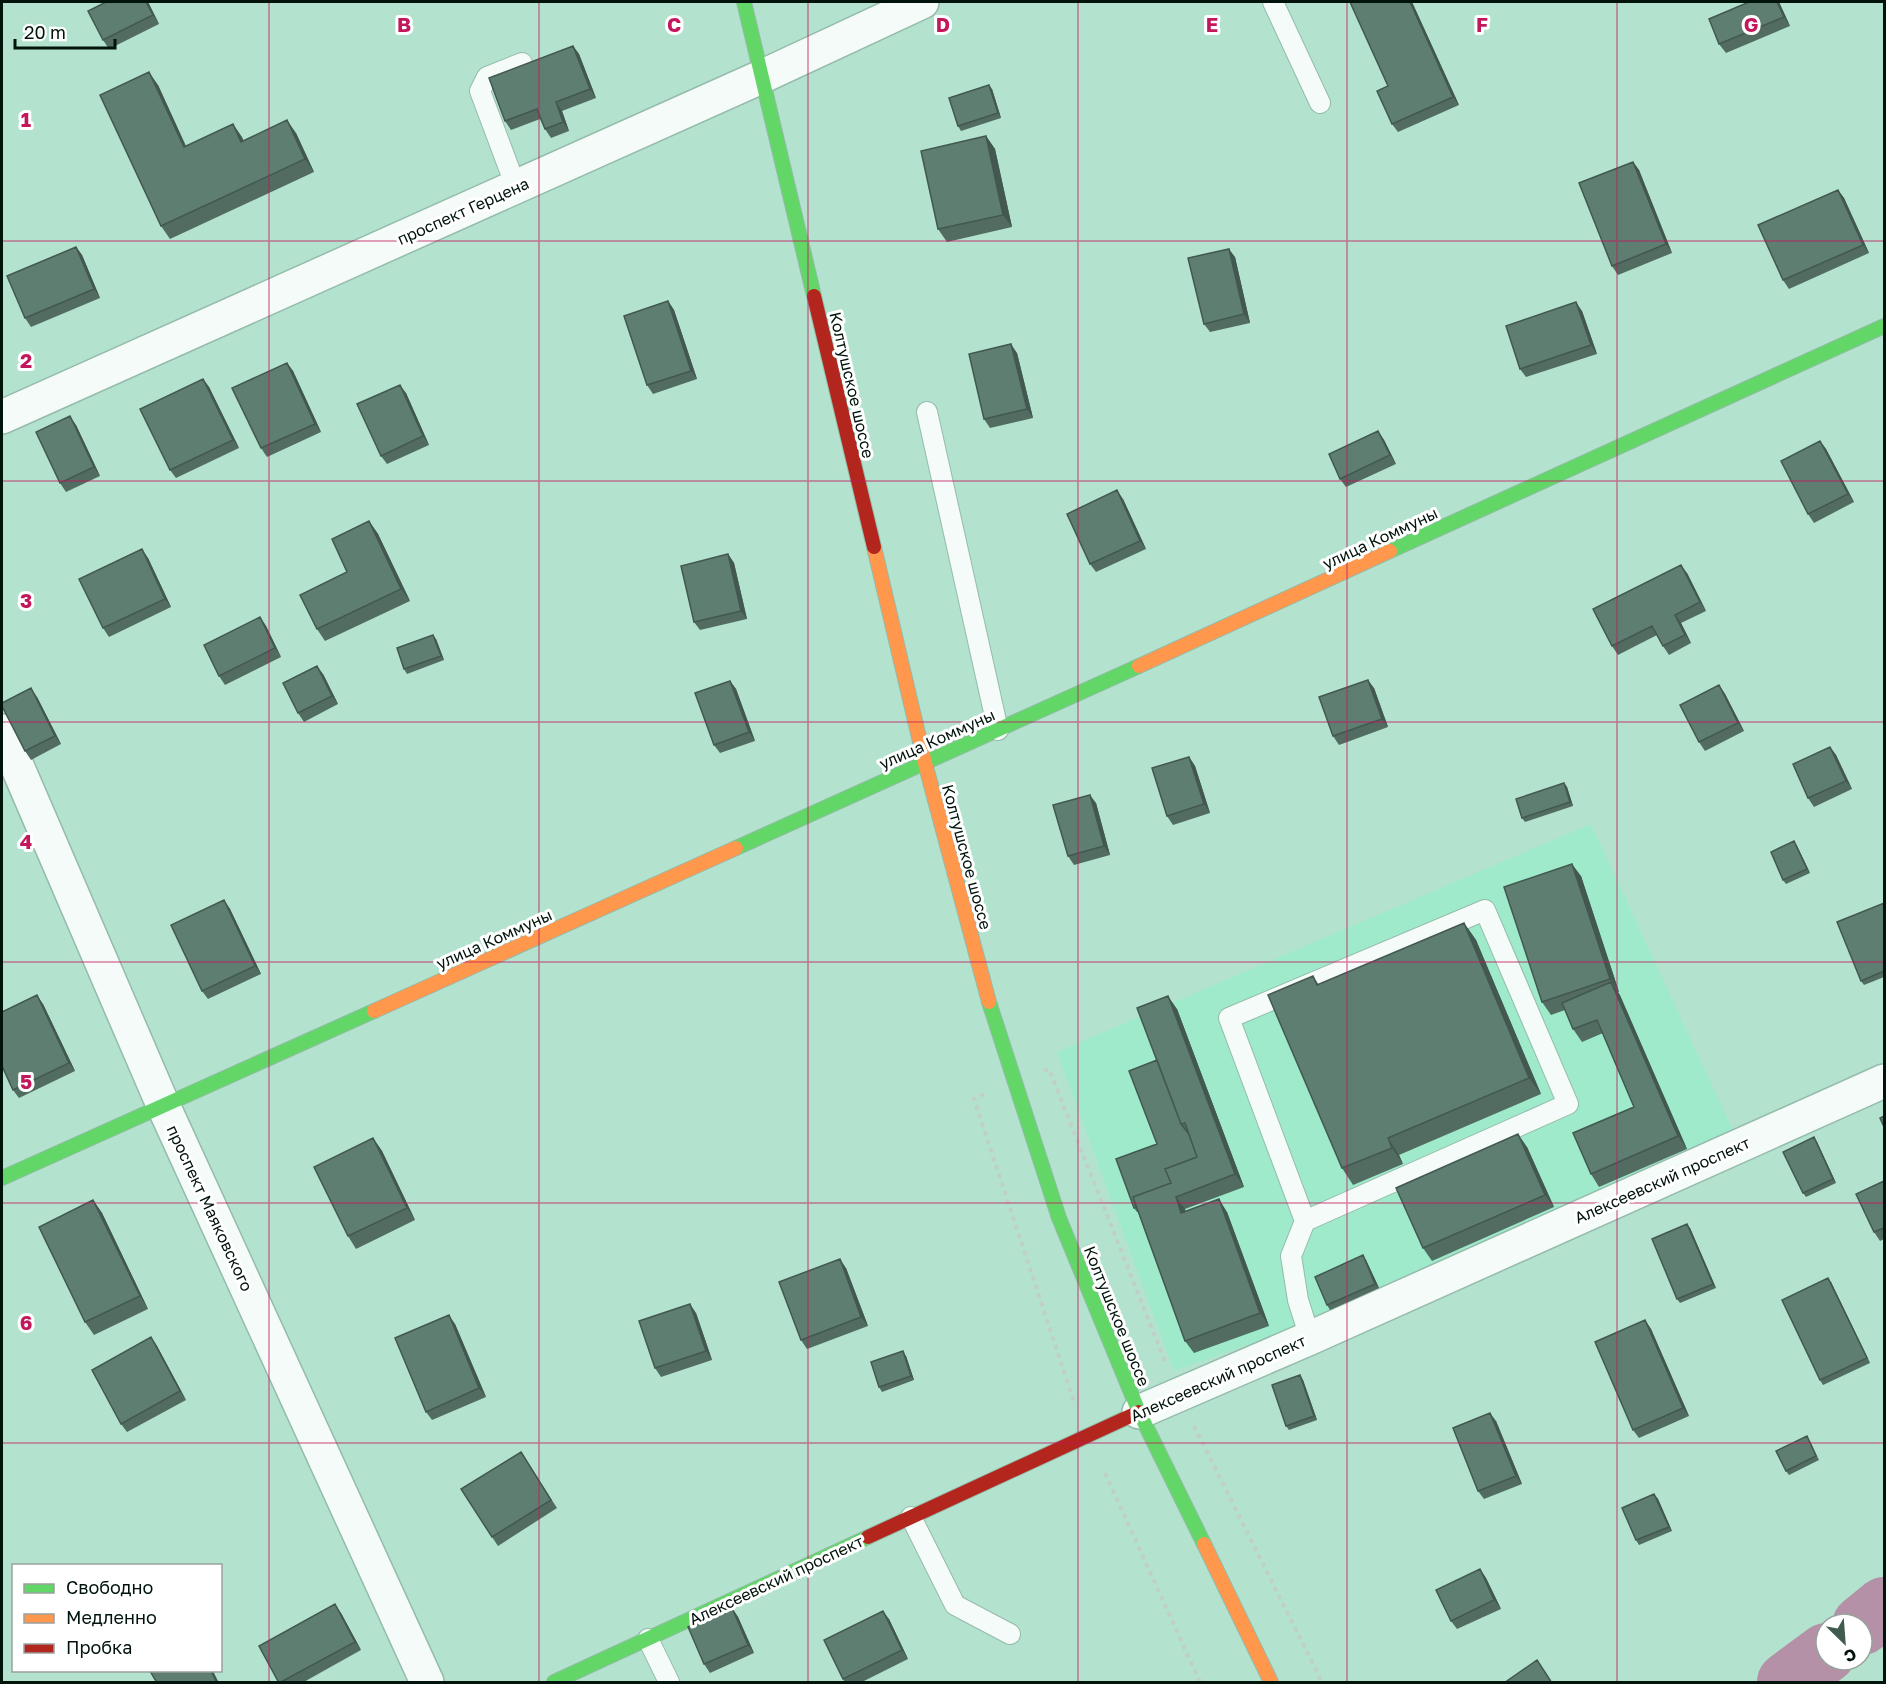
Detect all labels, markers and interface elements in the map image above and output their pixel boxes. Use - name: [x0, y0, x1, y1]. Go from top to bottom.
- scale bar: [15, 12, 116, 50]
- text: B: [397, 12, 411, 36]
- text: C: [667, 12, 681, 36]
- text: D: [936, 12, 950, 36]
- text: E: [1206, 12, 1218, 36]
- text: F: [1476, 12, 1488, 36]
- text: G: [1744, 12, 1758, 36]
- text: 20 m: [24, 21, 66, 43]
- text: 1: [21, 107, 31, 131]
- street label: проспект Герцена: [394, 173, 532, 249]
- street label: Колтушское шоссе: [825, 310, 879, 460]
- text: 2: [20, 348, 32, 372]
- street label: улица Коммуны: [1319, 503, 1441, 573]
- text: 3: [20, 588, 32, 612]
- street label: улица Коммуны: [876, 704, 998, 774]
- street label: Колтушское шоссе: [938, 782, 996, 932]
- text: 4: [20, 829, 32, 853]
- street label: улица Коммуны: [433, 904, 555, 974]
- text: 5: [20, 1069, 32, 1093]
- street label: проспект Маяковского: [163, 1122, 257, 1294]
- street label: Алексеевский проспект: [1571, 1132, 1753, 1228]
- street label: Колтушское шоссе: [1080, 1243, 1154, 1389]
- text: 6: [20, 1310, 32, 1334]
- street label: Алексеевский проспект: [1127, 1330, 1309, 1426]
- street label: Алексеевский проспект: [686, 1531, 866, 1629]
- legend: [12, 1564, 222, 1672]
- text: Свободно: [66, 1576, 153, 1598]
- text: Медленно: [66, 1606, 157, 1628]
- north arrow: [1814, 1612, 1874, 1672]
- text: Пробка: [66, 1636, 132, 1658]
- text: С: [1841, 1644, 1860, 1667]

